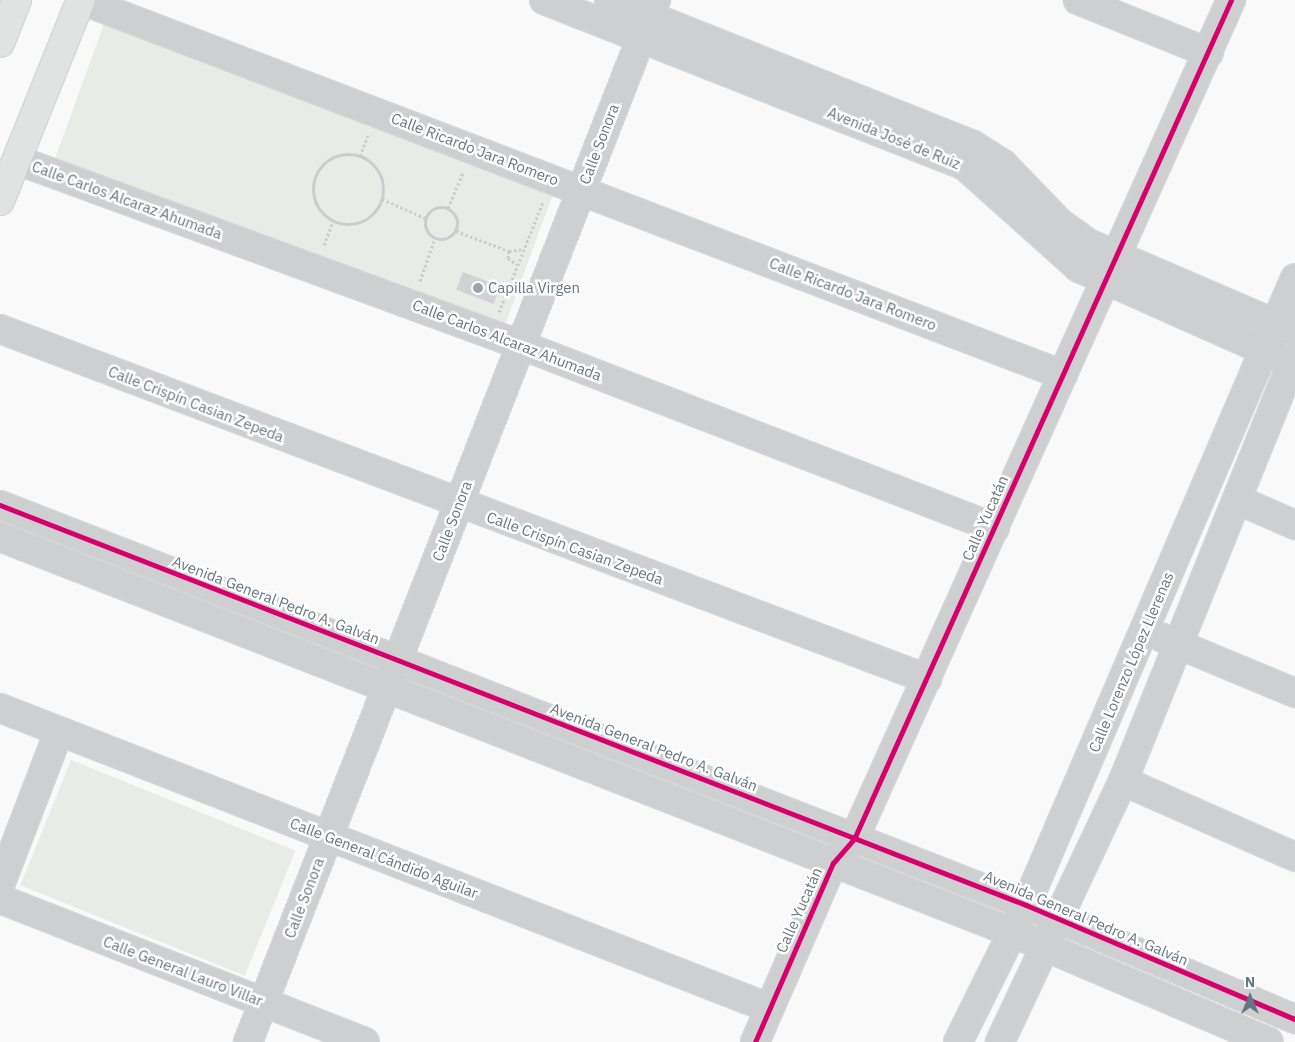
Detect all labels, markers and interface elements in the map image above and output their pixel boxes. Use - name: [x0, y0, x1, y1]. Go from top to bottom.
- street label: Calle Sonora: [575, 101, 623, 187]
- street label: Avenida José de Ruiz: [825, 103, 963, 173]
- street label: Calle Ricardo Jara Romero: [389, 109, 561, 189]
- street label: Calle Carlos Alcaraz Ahumada: [29, 157, 225, 243]
- street label: Calle Ricardo Jara Romero: [767, 254, 939, 334]
- place label: Capilla Virgen: [488, 279, 580, 297]
- marker: Capilla Virgen: [472, 282, 484, 294]
- street label: Calle Carlos Alcaraz Ahumada: [410, 296, 604, 384]
- street label: Calle Crispín Casian Zepeda: [106, 362, 286, 446]
- street label: Calle Yucatán: [958, 473, 1012, 563]
- street label: Calle Sonora: [428, 478, 476, 564]
- street label: Calle Crispín Casian Zepeda: [484, 508, 666, 588]
- street label: Avenida General Pedro A. Galván: [170, 552, 382, 648]
- street label: Calle Lorenzo López Llerenas: [1085, 569, 1177, 755]
- street label: Avenida General Pedro A. Galván: [548, 699, 760, 795]
- street label: Calle General Cándido Aguilar: [287, 814, 481, 902]
- street label: Calle Sonora: [280, 855, 328, 941]
- street label: Calle Yucatán: [772, 865, 826, 955]
- street label: Avenida General Pedro A. Galván: [981, 867, 1191, 969]
- street label: Calle General Lauro Villar: [101, 932, 265, 1010]
- north arrow: [1225, 972, 1275, 1022]
- text: N: [1245, 973, 1255, 991]

